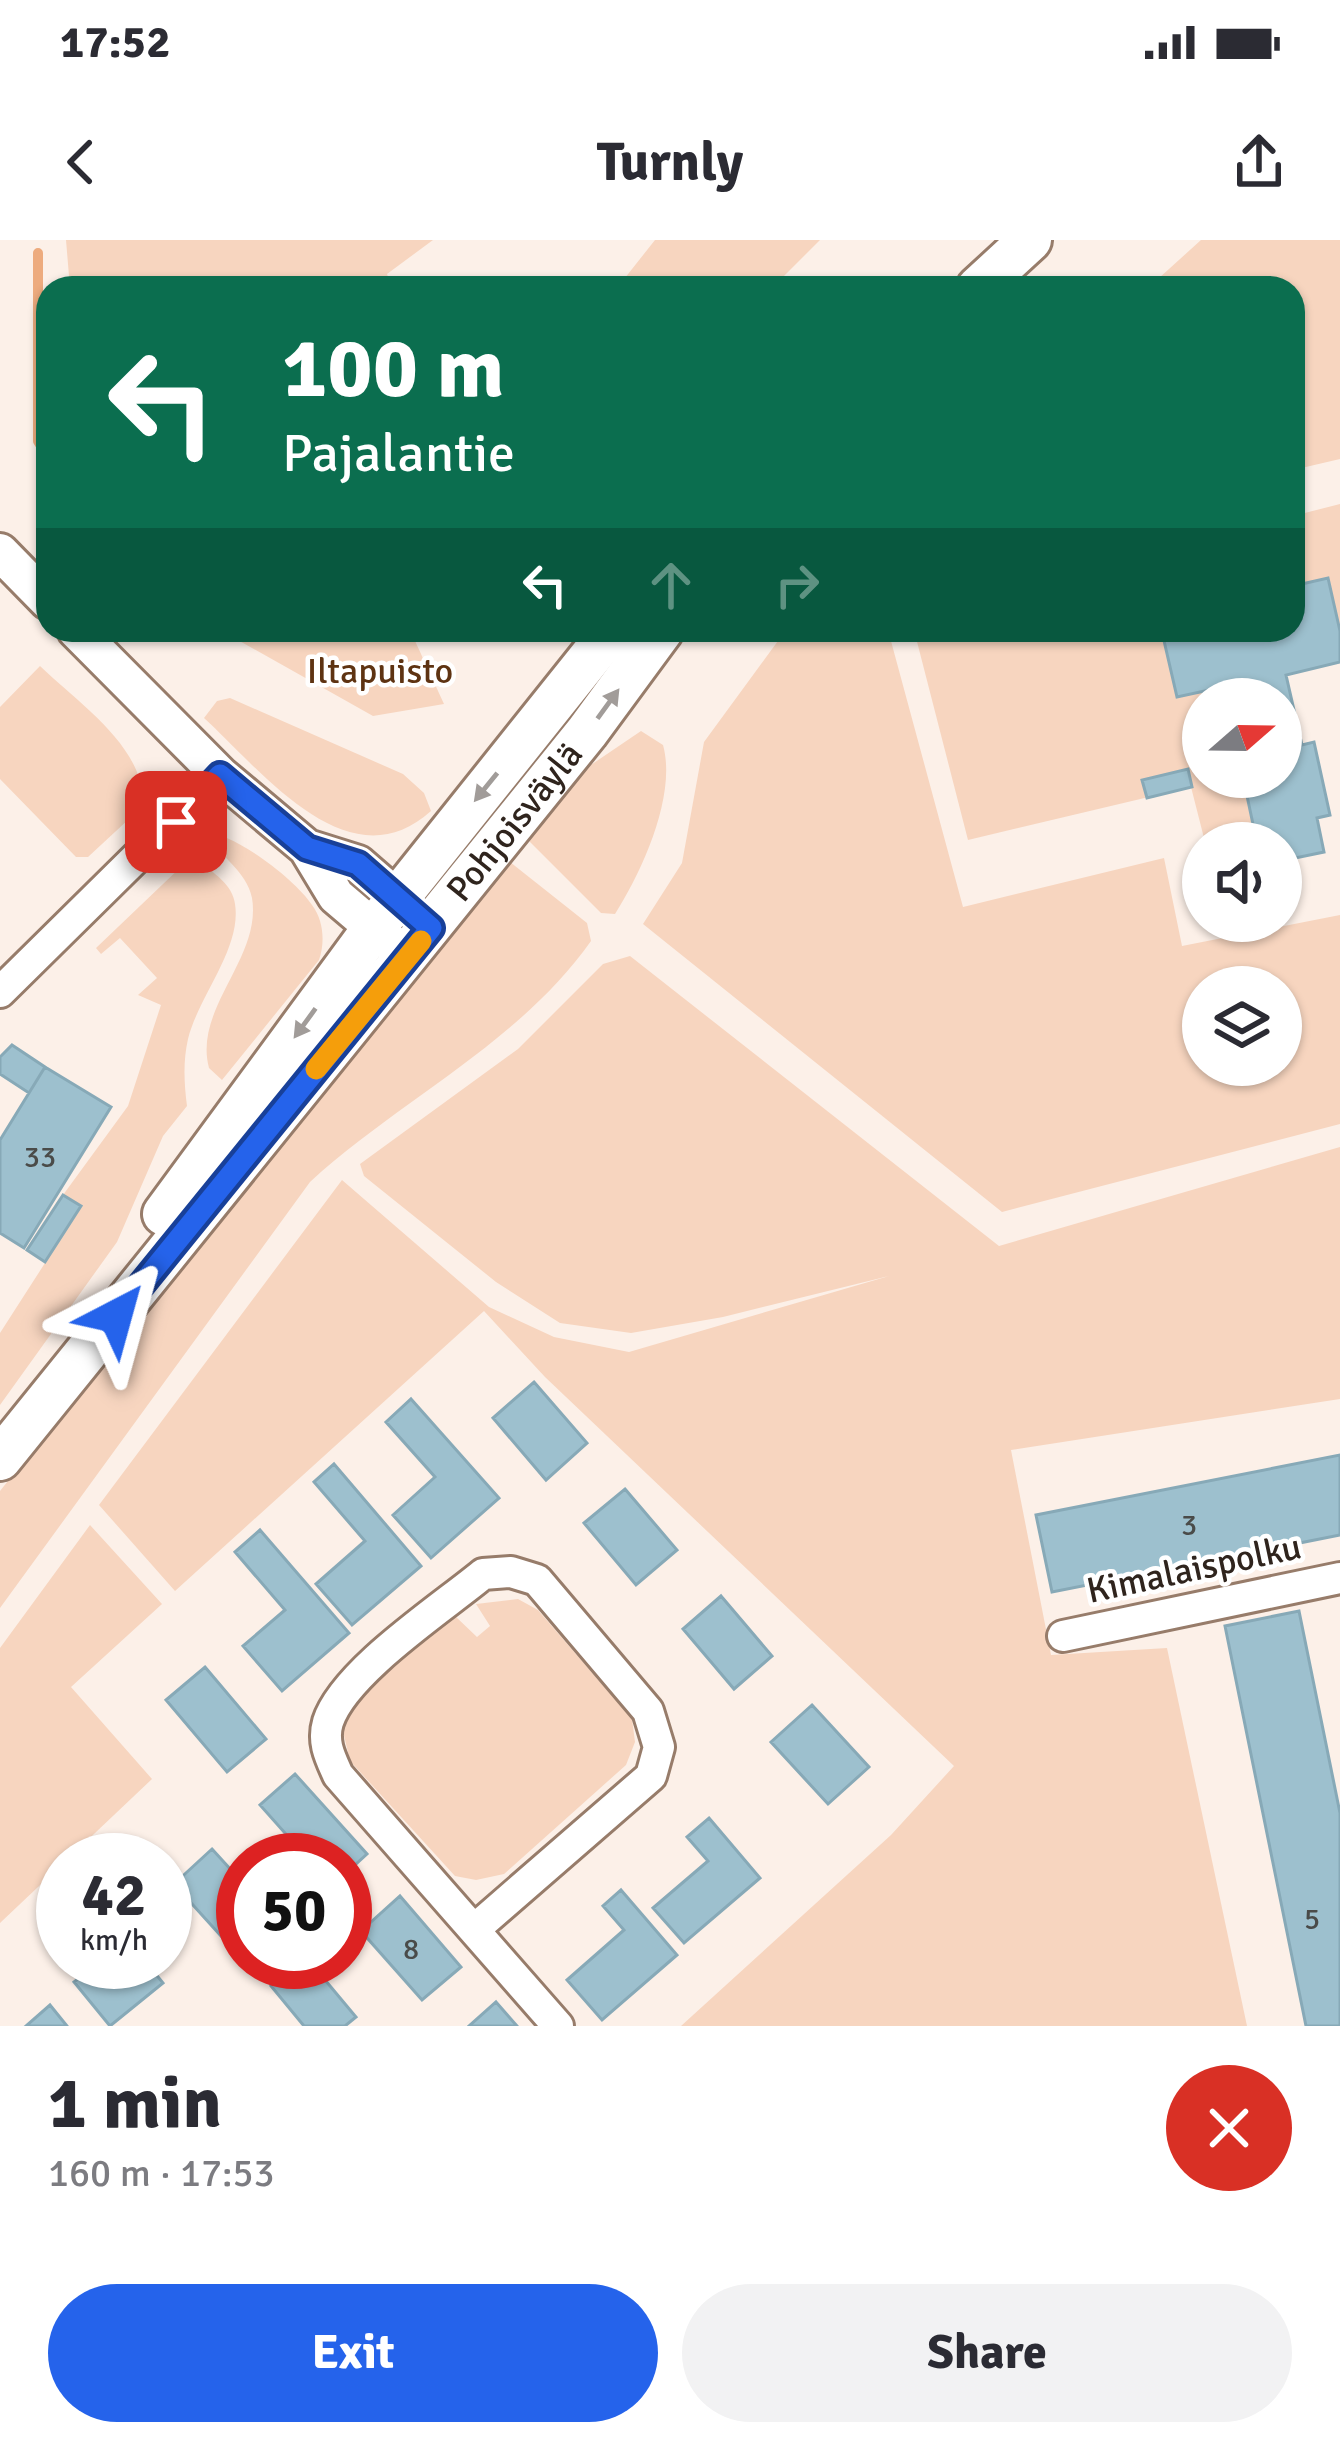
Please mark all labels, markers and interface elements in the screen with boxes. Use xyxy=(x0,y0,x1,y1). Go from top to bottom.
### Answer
text: 17:52 xyxy=(60,15,170,70)
icon: back xyxy=(48,129,114,195)
text: Turnly xyxy=(597,129,743,196)
icon: share xyxy=(1226,129,1292,195)
text: 100 m xyxy=(282,317,504,421)
icon: left xyxy=(84,324,240,480)
text: Pajalantie xyxy=(282,420,515,487)
icon: left xyxy=(512,552,578,618)
icon: ahead xyxy=(638,552,704,618)
icon: right xyxy=(764,552,830,618)
park label: Iltapuisto xyxy=(307,649,453,694)
north arrow xyxy=(1182,678,1302,798)
map controls xyxy=(1182,678,1302,1086)
one-way arrow xyxy=(596,688,619,720)
street label: Pohjoisväylä xyxy=(437,733,592,911)
pin xyxy=(125,771,227,873)
one-way arrow xyxy=(474,771,499,802)
icon: arrive xyxy=(143,789,209,855)
button: sound xyxy=(1182,822,1302,942)
button: layers xyxy=(1182,966,1302,1086)
one-way arrow xyxy=(294,1007,318,1039)
house number: 33 xyxy=(24,1139,56,1176)
position arrow xyxy=(53,1253,179,1379)
house number: 3 xyxy=(1181,1507,1197,1544)
street label: Kimalaispolku xyxy=(1083,1524,1305,1614)
speed limit sign: 50 xyxy=(216,1833,372,1989)
text: 42 xyxy=(82,1859,146,1933)
house number: 5 xyxy=(1304,1901,1320,1938)
text: km/h xyxy=(80,1922,148,1959)
house number: 8 xyxy=(403,1931,419,1968)
text: 1 min xyxy=(48,2059,222,2148)
button: close xyxy=(1166,2065,1292,2191)
text: 160 m · 17:53 xyxy=(48,2149,275,2197)
button: Exit xyxy=(48,2284,658,2422)
button: Share xyxy=(682,2284,1292,2422)

